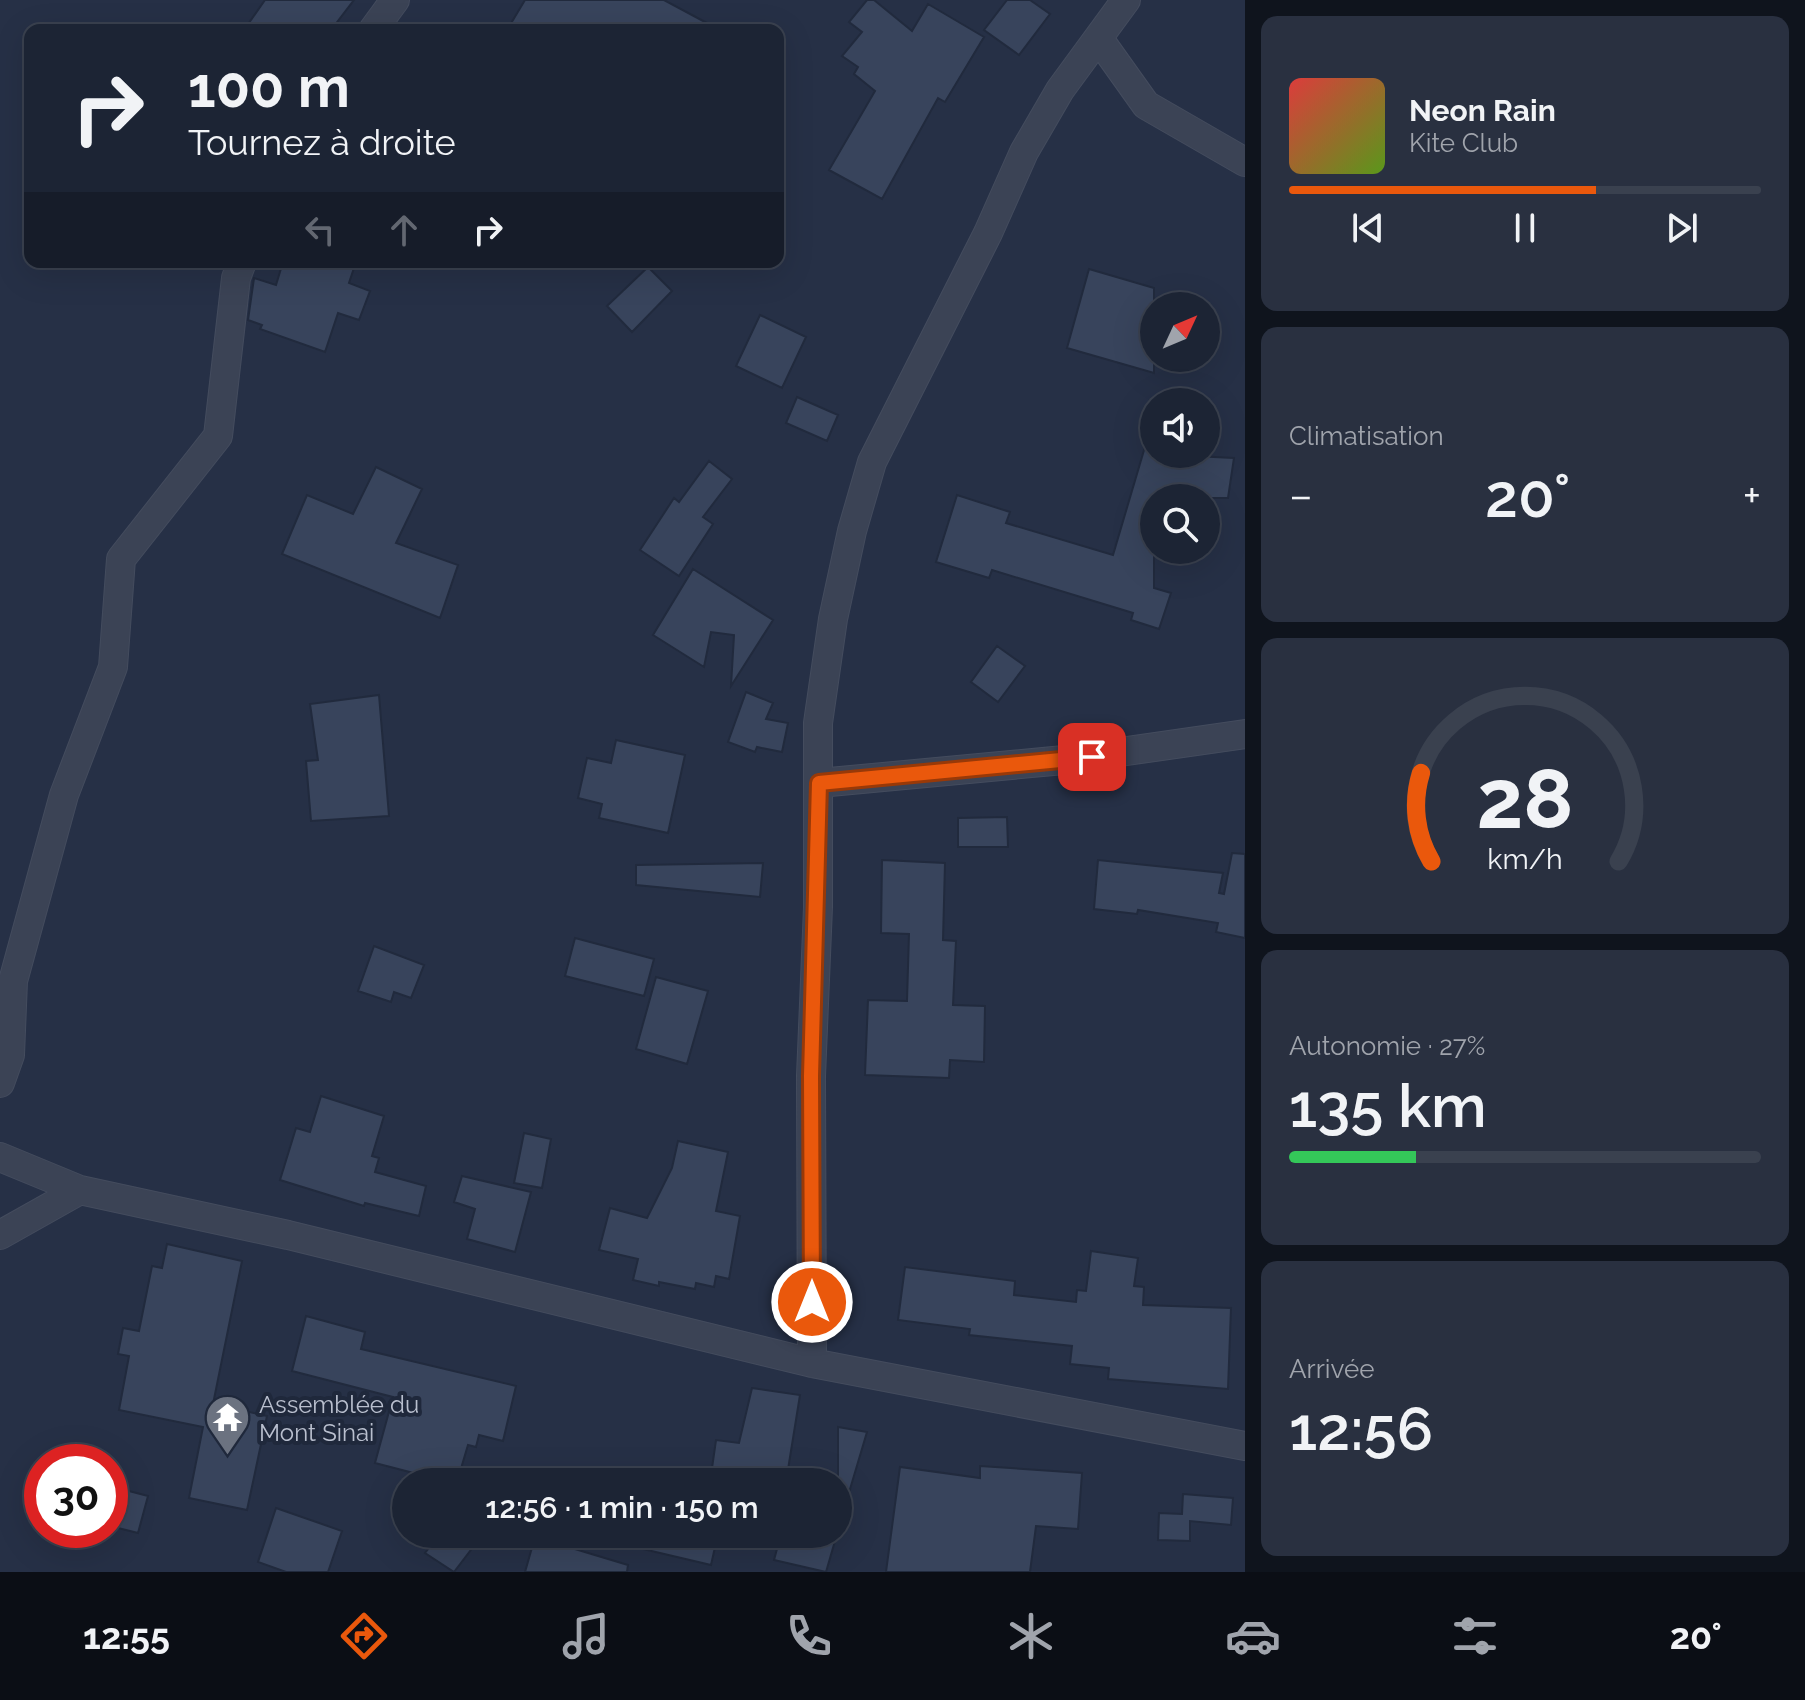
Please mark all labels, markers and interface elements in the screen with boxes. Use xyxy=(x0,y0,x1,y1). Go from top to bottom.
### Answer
text: 100 m xyxy=(188,54,350,120)
icon: right xyxy=(56,56,160,160)
text: Neon Rain xyxy=(1409,93,1556,128)
text: Tournez à droite xyxy=(188,121,456,163)
text: Kite Club xyxy=(1409,128,1518,158)
icon: previous xyxy=(1346,206,1390,250)
icon: pause xyxy=(1503,206,1547,250)
icon: next xyxy=(1660,206,1704,250)
icon: left xyxy=(298,208,342,252)
icon: ahead xyxy=(382,208,426,252)
icon: right xyxy=(466,208,510,252)
north arrow xyxy=(1140,292,1220,372)
map controls xyxy=(1140,292,1220,564)
button: sound xyxy=(1140,388,1220,468)
text: Climatisation xyxy=(1289,421,1444,451)
text: 20° xyxy=(1485,461,1570,531)
text: − xyxy=(1289,470,1313,521)
text: + xyxy=(1743,470,1761,521)
button: search xyxy=(1140,484,1220,564)
pin xyxy=(1058,723,1126,791)
icon: arrive xyxy=(1070,735,1114,779)
text: 28 xyxy=(1476,750,1574,847)
text: km/h xyxy=(1487,842,1563,876)
text: Autonomie · 27% xyxy=(1289,1031,1485,1061)
text: 135 km xyxy=(1289,1071,1487,1141)
position arrow xyxy=(770,1260,854,1344)
text: Arrivée xyxy=(1289,1354,1374,1384)
place label: Assemblée du Mont Sinai xyxy=(259,1390,419,1447)
temple icon: Assemblée du Mont Sinai xyxy=(204,1394,252,1457)
text: 12:56 xyxy=(1289,1394,1433,1464)
speed limit sign: 30 xyxy=(24,1444,128,1548)
text: 12:56 · 1 min · 150 m xyxy=(485,1490,759,1525)
icon: directions xyxy=(336,1608,392,1664)
icon: music xyxy=(558,1608,614,1664)
icon: phone xyxy=(781,1608,837,1664)
icon: climate xyxy=(1003,1608,1059,1664)
icon: car xyxy=(1225,1608,1281,1664)
icon: filters xyxy=(1447,1608,1503,1664)
text: 12:55 xyxy=(83,1615,170,1657)
text: 20° xyxy=(1670,1615,1722,1657)

